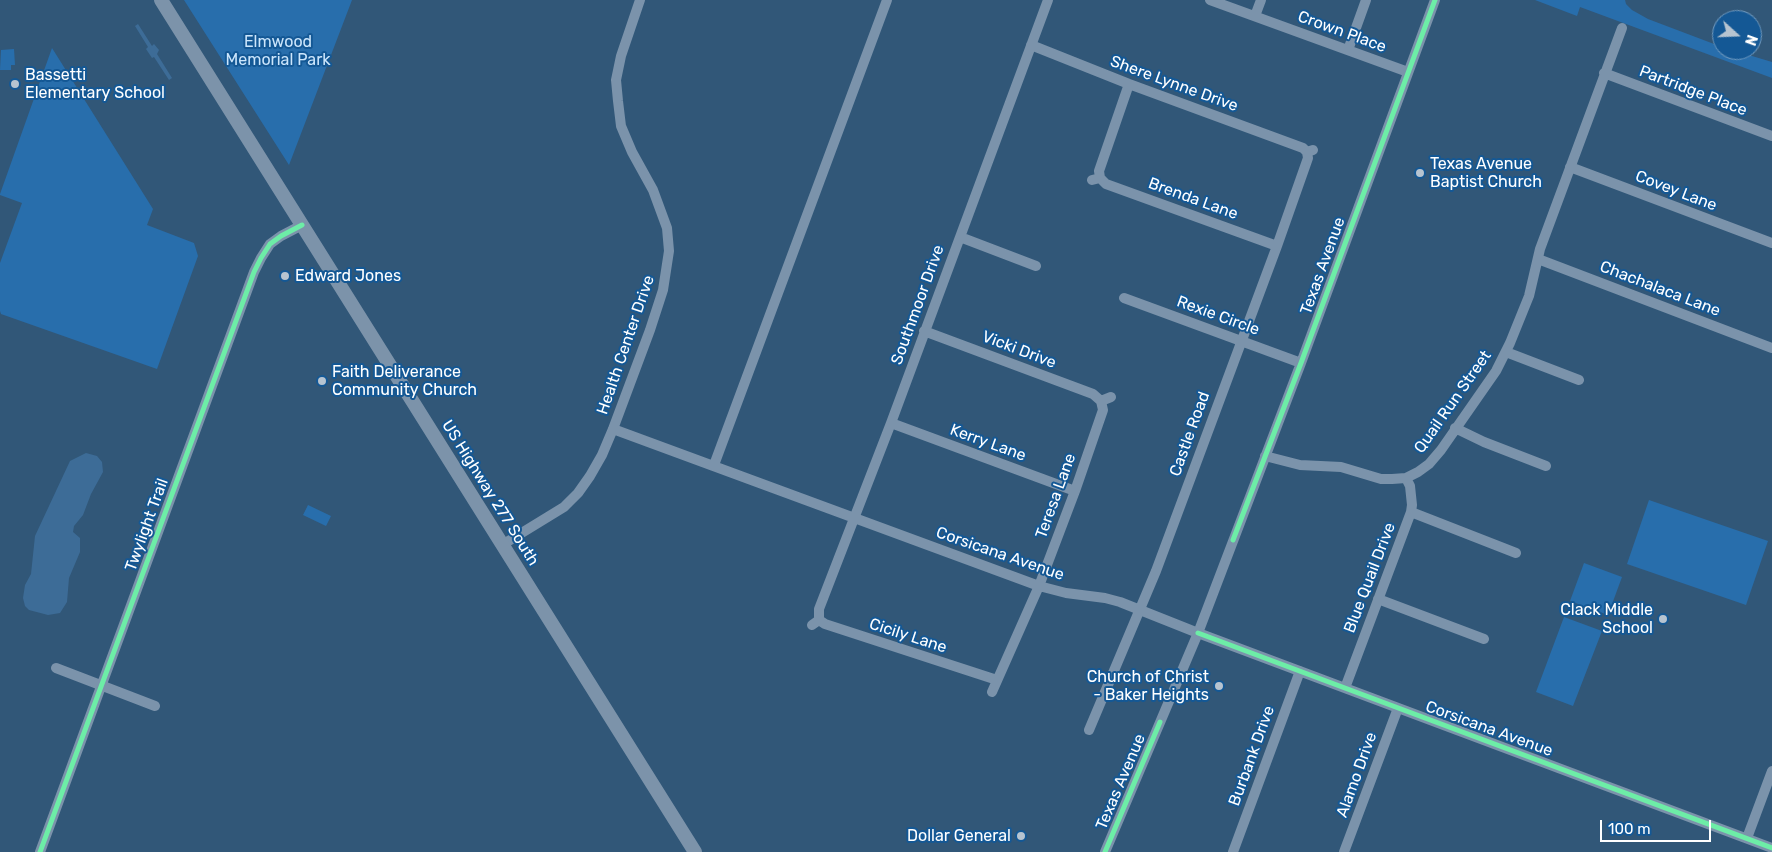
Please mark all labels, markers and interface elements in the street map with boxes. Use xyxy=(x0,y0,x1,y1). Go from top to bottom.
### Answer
street label: Crown Place xyxy=(1295,7,1389,57)
north arrow xyxy=(1712,10,1762,60)
park label: Elmwood Memorial Park xyxy=(226,32,330,70)
text: N xyxy=(1741,32,1760,48)
street label: Shere Lynne Drive xyxy=(1108,52,1240,116)
street label: Partridge Place xyxy=(1636,62,1750,120)
place label: Bassetti Elementary School xyxy=(25,65,165,103)
marker: Bassetti Elementary School xyxy=(9,78,21,90)
place label: Texas Avenue Baptist Church xyxy=(1430,154,1542,192)
marker: Texas Avenue Baptist Church xyxy=(1414,167,1426,179)
street label: Covey Lane xyxy=(1632,167,1720,215)
street label: Brenda Lane xyxy=(1146,174,1240,224)
street label: Texas Avenue xyxy=(1297,215,1349,317)
street label: Southmoor Drive xyxy=(887,243,949,367)
street label: Chachalaca Lane xyxy=(1597,257,1723,321)
place label: Edward Jones xyxy=(295,266,401,286)
marker: Edward Jones xyxy=(279,270,291,282)
street label: Health Center Drive xyxy=(593,273,659,417)
street label: Rexie Circle xyxy=(1174,292,1262,340)
street label: Vicki Drive xyxy=(979,327,1059,373)
street label: Quail Run Street xyxy=(1410,347,1496,457)
place label: Faith Deliverance Community Church xyxy=(332,362,477,400)
marker: Faith Deliverance Community Church xyxy=(316,375,328,387)
street label: Castle Road xyxy=(1166,389,1214,479)
street label: US Highway 277 South xyxy=(437,417,543,569)
street label: Kerry Lane xyxy=(947,420,1029,466)
street label: Teresa Lane xyxy=(1032,451,1080,541)
street label: Twylight Trail xyxy=(121,476,173,574)
street label: Blue Quail Drive xyxy=(1340,520,1400,636)
street label: Corsicana Avenue xyxy=(933,523,1067,585)
place label: Clack Middle School xyxy=(1560,600,1653,638)
marker: Clack Middle School xyxy=(1657,613,1669,625)
street label: Cicily Lane xyxy=(867,614,949,658)
place label: Church of Christ - Baker Heights xyxy=(1087,667,1209,705)
marker: Church of Christ - Baker Heights xyxy=(1213,680,1225,692)
street label: Corsicana Avenue xyxy=(1423,697,1555,761)
street label: Burbank Drive xyxy=(1225,703,1279,809)
street label: Alamo Drive xyxy=(1333,730,1381,820)
street label: Texas Avenue xyxy=(1092,731,1150,833)
scale bar xyxy=(1602,810,1713,842)
text: 100 m xyxy=(1608,820,1650,838)
place label: Dollar General xyxy=(907,826,1011,846)
marker: Dollar General xyxy=(1015,830,1027,842)

